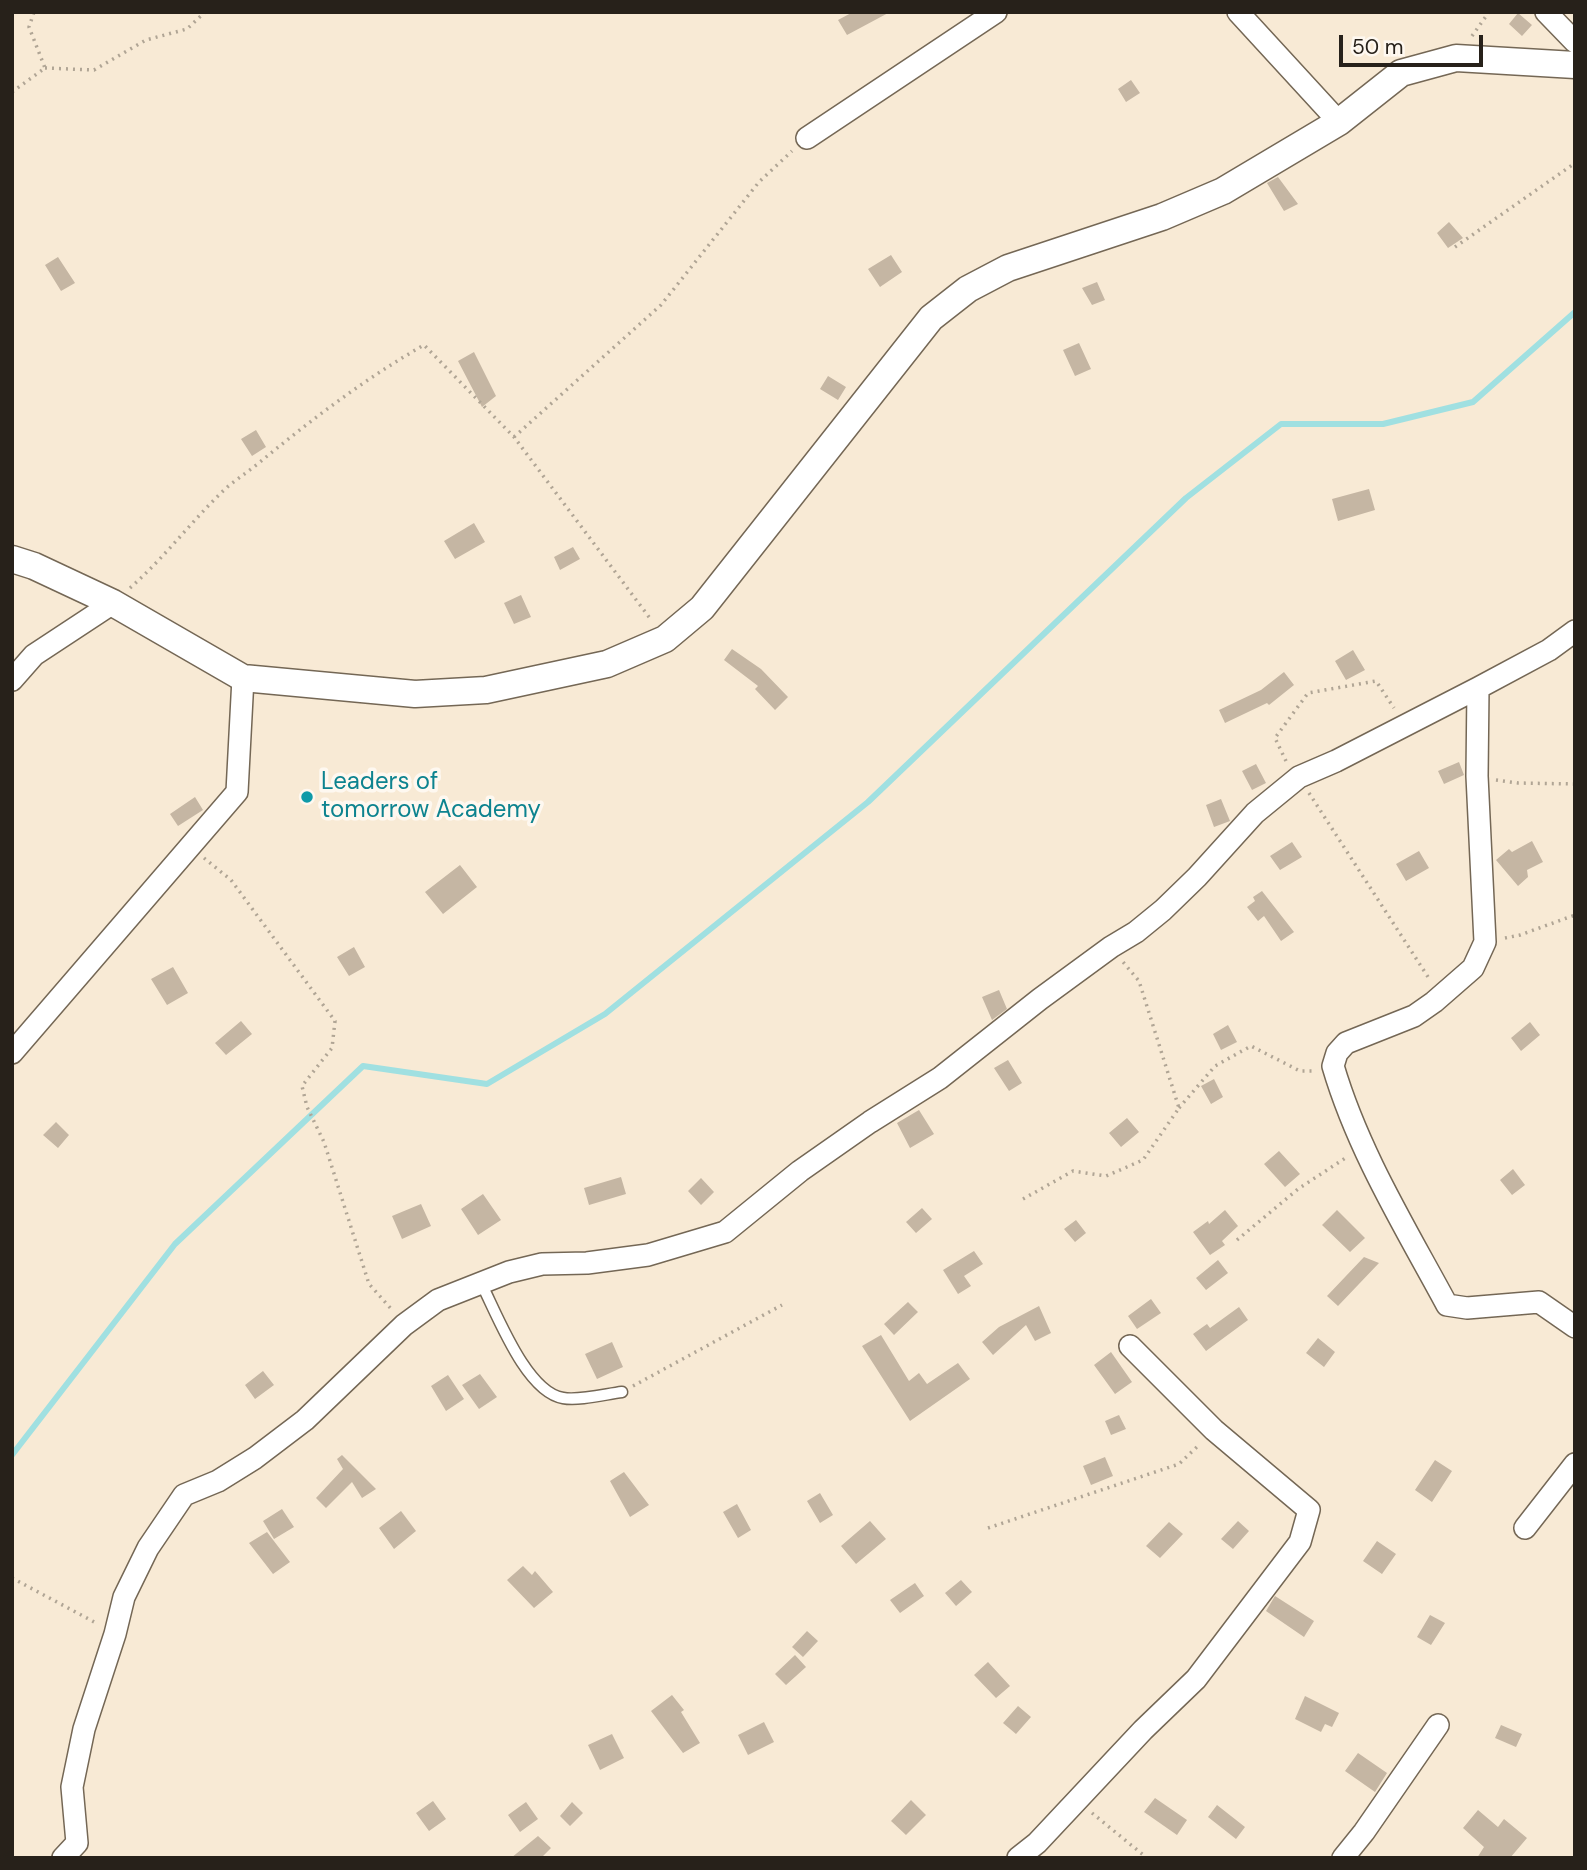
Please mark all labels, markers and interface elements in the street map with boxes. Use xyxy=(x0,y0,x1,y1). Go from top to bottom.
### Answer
scale bar xyxy=(1342,21,1486,65)
text: 50 m xyxy=(1352,33,1403,61)
place label: Leaders of tomorrow Academy xyxy=(321,769,541,825)
marker: Leaders of tomorrow Academy xyxy=(299,789,315,805)

